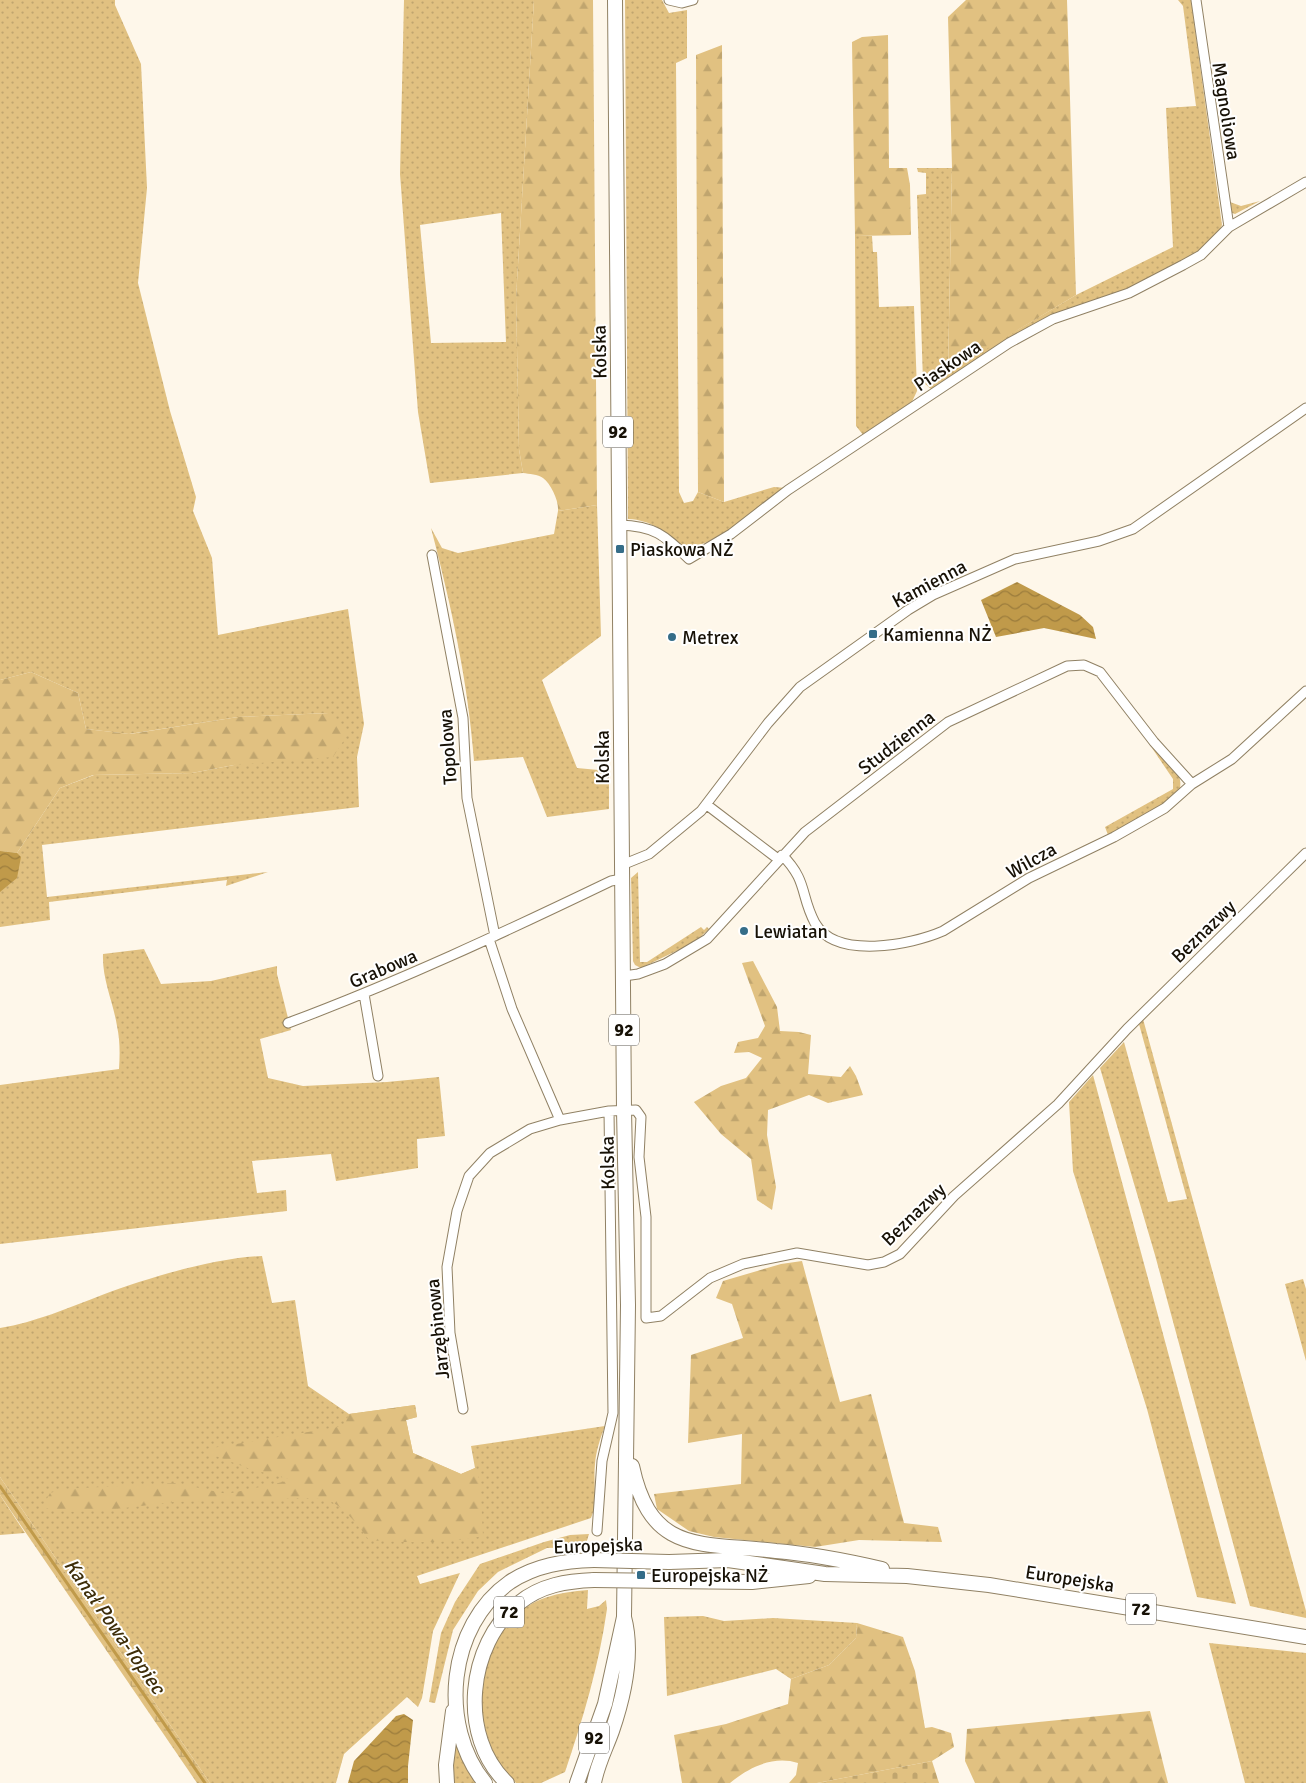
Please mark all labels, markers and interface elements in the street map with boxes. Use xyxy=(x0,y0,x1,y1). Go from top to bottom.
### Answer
street label: Magnoliowa xyxy=(1206,61,1246,162)
street label: Kolska xyxy=(588,325,612,379)
street label: Piaskowa xyxy=(909,335,986,397)
road number: 92 xyxy=(603,417,633,448)
place label: Piaskowa NŻ xyxy=(630,538,734,562)
marker: Piaskowa NŻ xyxy=(614,543,626,555)
street label: Kamienna xyxy=(888,554,971,614)
place label: Kamienna NŻ xyxy=(883,623,992,647)
place label: Metrex xyxy=(682,626,739,650)
marker: Kamienna NŻ xyxy=(867,628,879,640)
marker: Metrex xyxy=(666,631,678,643)
street label: Studzienna xyxy=(853,705,940,780)
street label: Topolowa xyxy=(433,708,463,786)
street label: Kolska xyxy=(591,730,615,784)
street label: Wilcza xyxy=(1002,837,1061,884)
street label: Beznazwy xyxy=(1166,895,1241,968)
place label: Lewiatan xyxy=(754,920,828,944)
marker: Lewiatan xyxy=(738,925,750,937)
street label: Grabowa xyxy=(346,944,421,994)
road number: 92 xyxy=(609,1014,639,1046)
street label: Kolska xyxy=(596,1136,620,1190)
street label: Beznazwy xyxy=(876,1178,951,1251)
street label: Jarzębinowa xyxy=(421,1277,455,1380)
street label: Europejska xyxy=(553,1532,643,1560)
water label: Kanał Powa-Topiec xyxy=(59,1554,171,1700)
street label: Europejska xyxy=(1024,1560,1116,1598)
place label: Europejska NŻ xyxy=(651,1564,769,1588)
marker: Europejska NŻ xyxy=(635,1569,647,1581)
road number: 72 xyxy=(1126,1594,1156,1625)
road number: 72 xyxy=(494,1596,524,1628)
road number: 92 xyxy=(579,1722,609,1754)

